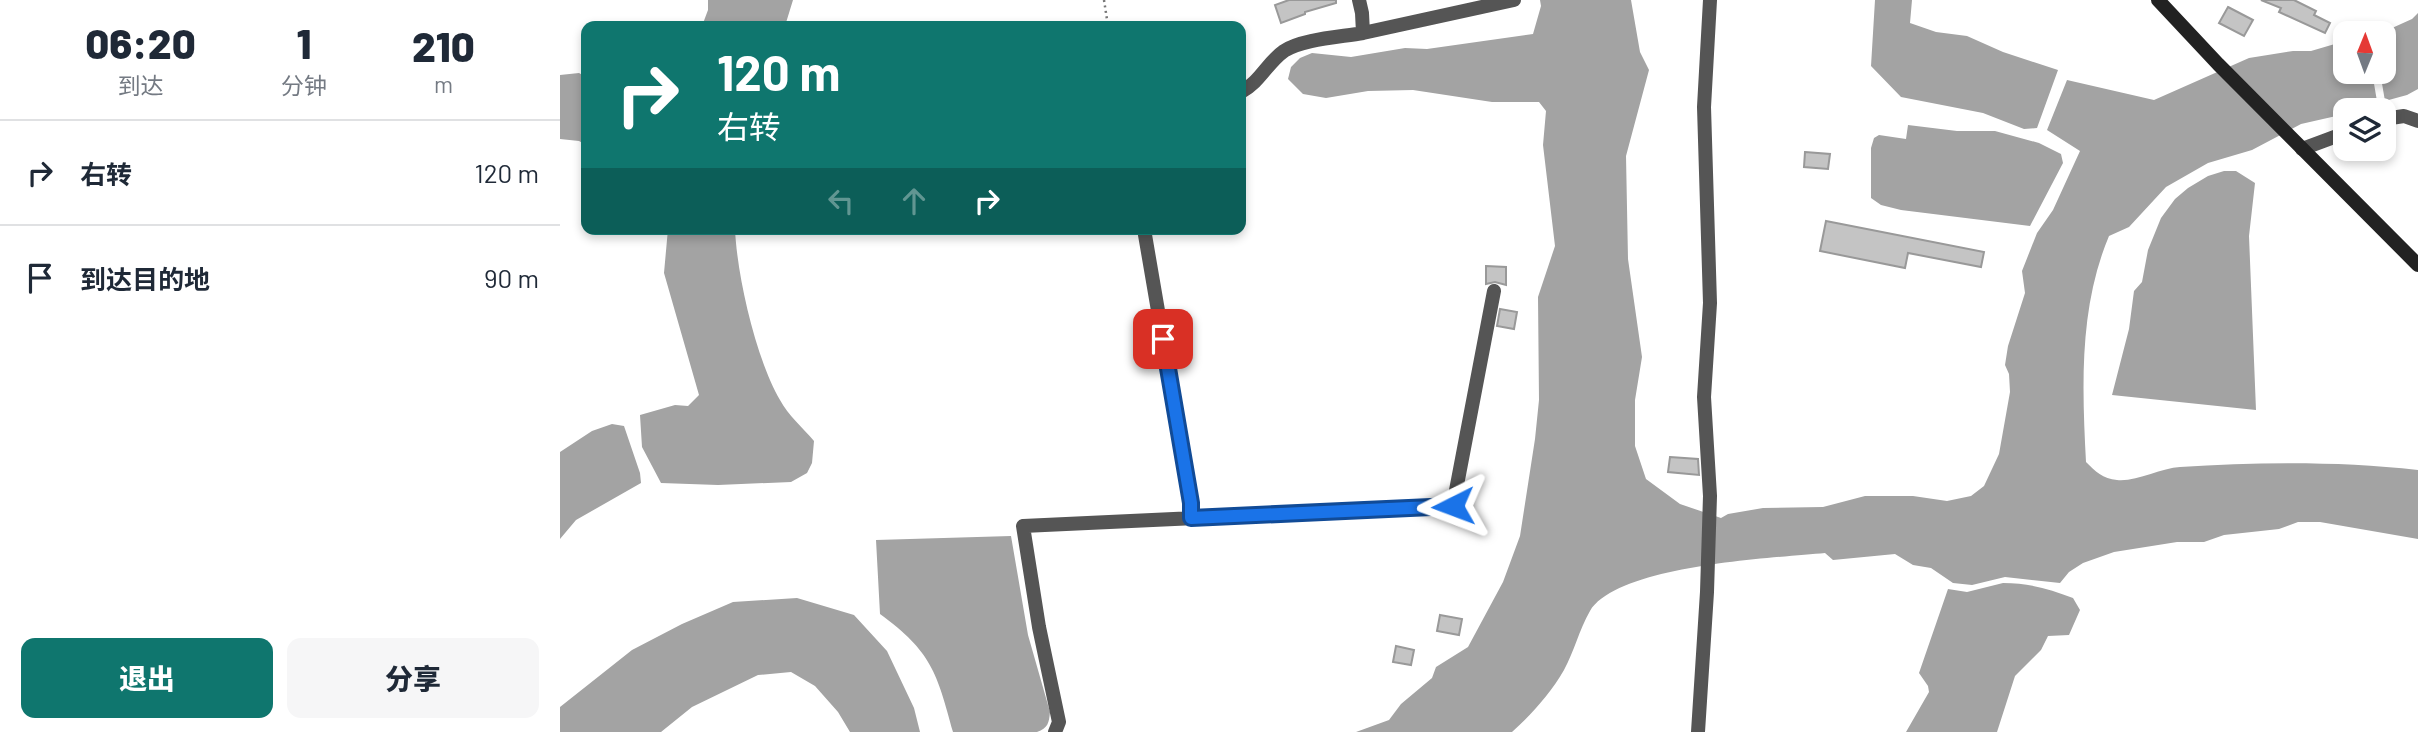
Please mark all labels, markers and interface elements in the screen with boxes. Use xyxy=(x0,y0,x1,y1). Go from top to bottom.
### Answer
text: 06:20 xyxy=(85,17,196,67)
text: 1 xyxy=(296,17,311,67)
text: 210 xyxy=(412,20,475,70)
north arrow xyxy=(2333,21,2396,84)
map controls xyxy=(2333,21,2396,161)
text: 120 m xyxy=(717,42,840,101)
icon: right xyxy=(602,49,693,140)
text: m xyxy=(434,70,453,98)
text: 到达 xyxy=(117,71,163,99)
text: 分钟 xyxy=(281,71,327,99)
button: layers xyxy=(2333,98,2396,161)
text: 右转 xyxy=(717,107,781,145)
icon: right xyxy=(21,154,59,192)
text: 120 m xyxy=(475,157,539,188)
text: 右转 xyxy=(80,158,132,189)
icon: left xyxy=(822,182,860,220)
icon: ahead xyxy=(895,182,933,220)
icon: right xyxy=(968,182,1006,220)
icon: arrive xyxy=(21,259,59,297)
text: 90 m xyxy=(484,262,539,293)
text: 到达目的地 xyxy=(80,263,210,294)
pin xyxy=(1133,309,1193,369)
icon: arrive xyxy=(1144,320,1182,358)
position arrow xyxy=(1416,469,1490,543)
button: 退出 xyxy=(21,638,273,718)
button: 分享 xyxy=(287,638,539,718)

